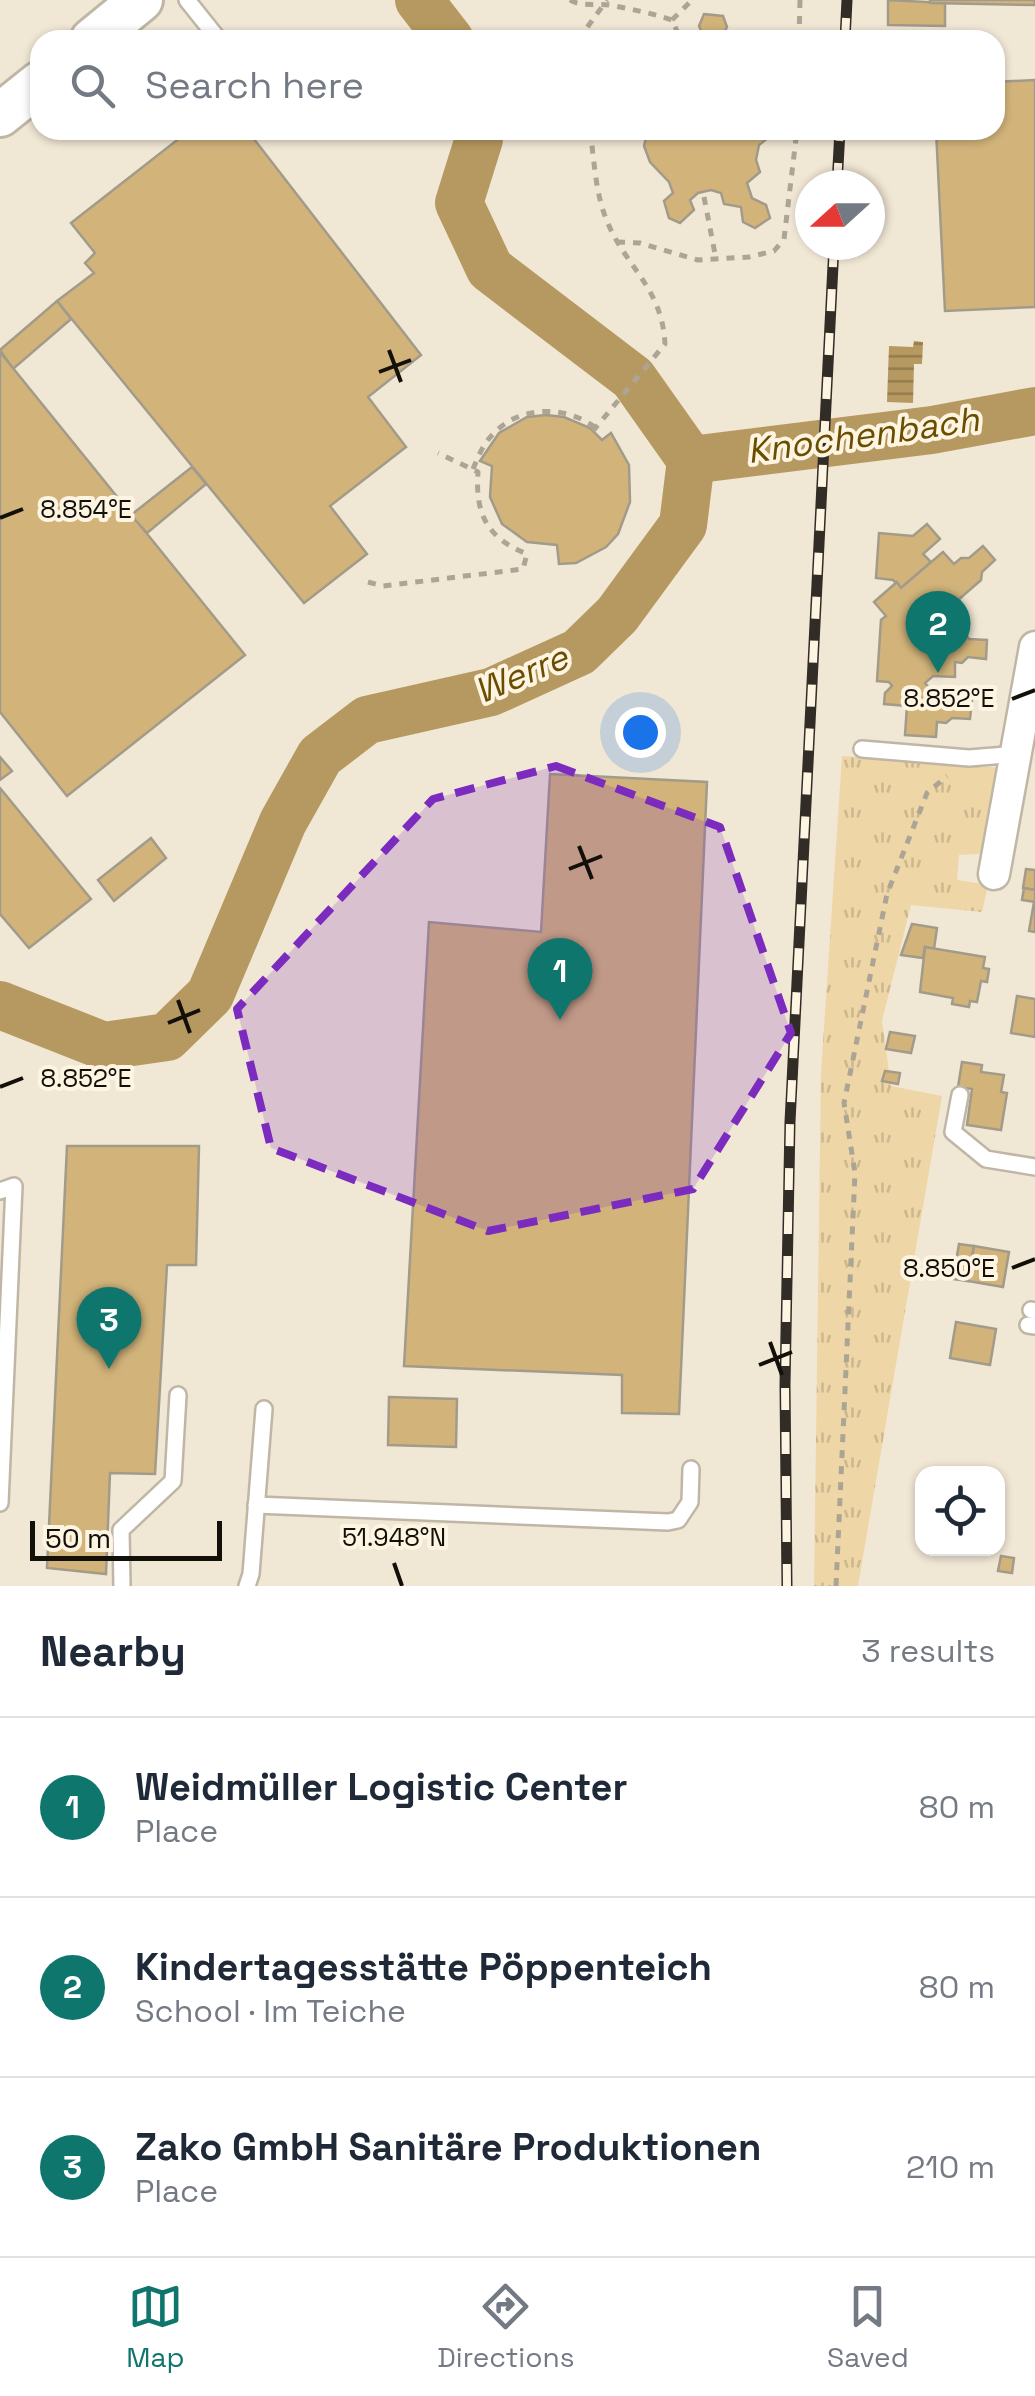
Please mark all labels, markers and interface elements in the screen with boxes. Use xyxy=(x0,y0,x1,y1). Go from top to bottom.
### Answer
search box xyxy=(30,30,1005,140)
icon: search xyxy=(65,58,120,113)
text: Search here xyxy=(145,61,364,109)
north arrow xyxy=(795,170,885,260)
water label: Knochenbach xyxy=(744,397,982,473)
text: 8.854°E xyxy=(40,493,132,525)
pin: 2 xyxy=(906,590,970,673)
water label: Werre xyxy=(468,634,576,713)
text: 8.852°E xyxy=(904,682,994,714)
your location xyxy=(615,707,666,758)
pin: 1 xyxy=(528,938,592,1020)
text: 8.852°E xyxy=(41,1062,131,1094)
text: 8.850°E xyxy=(903,1252,995,1284)
pin: 3 xyxy=(76,1286,142,1369)
map controls xyxy=(915,1466,1005,1556)
button: locate xyxy=(915,1466,1005,1556)
scale bar xyxy=(30,1516,222,1560)
text: 50 m xyxy=(45,1520,111,1556)
text: 51.948°N xyxy=(342,1521,446,1553)
text: Nearby xyxy=(40,1625,186,1678)
text: 3 results xyxy=(861,1631,995,1671)
text: Weidmüller Logistic Center xyxy=(135,1763,628,1811)
text: 1 xyxy=(65,1787,80,1827)
text: 80 m xyxy=(919,1787,995,1827)
text: Place xyxy=(135,1811,218,1851)
text: Kindertagesstätte Pöppenteich xyxy=(135,1943,712,1991)
text: 2 xyxy=(63,1967,82,2007)
text: 80 m xyxy=(919,1967,995,2007)
text: School · Im Teiche xyxy=(135,1991,406,2031)
text: Zako GmbH Sanitäre Produktionen xyxy=(135,2123,761,2171)
text: 3 xyxy=(63,2147,82,2187)
text: 210 m xyxy=(906,2147,995,2187)
text: Place xyxy=(135,2171,218,2211)
tab: Map xyxy=(126,2279,185,2375)
tab: Directions xyxy=(437,2279,574,2375)
tab: Saved xyxy=(827,2279,909,2375)

